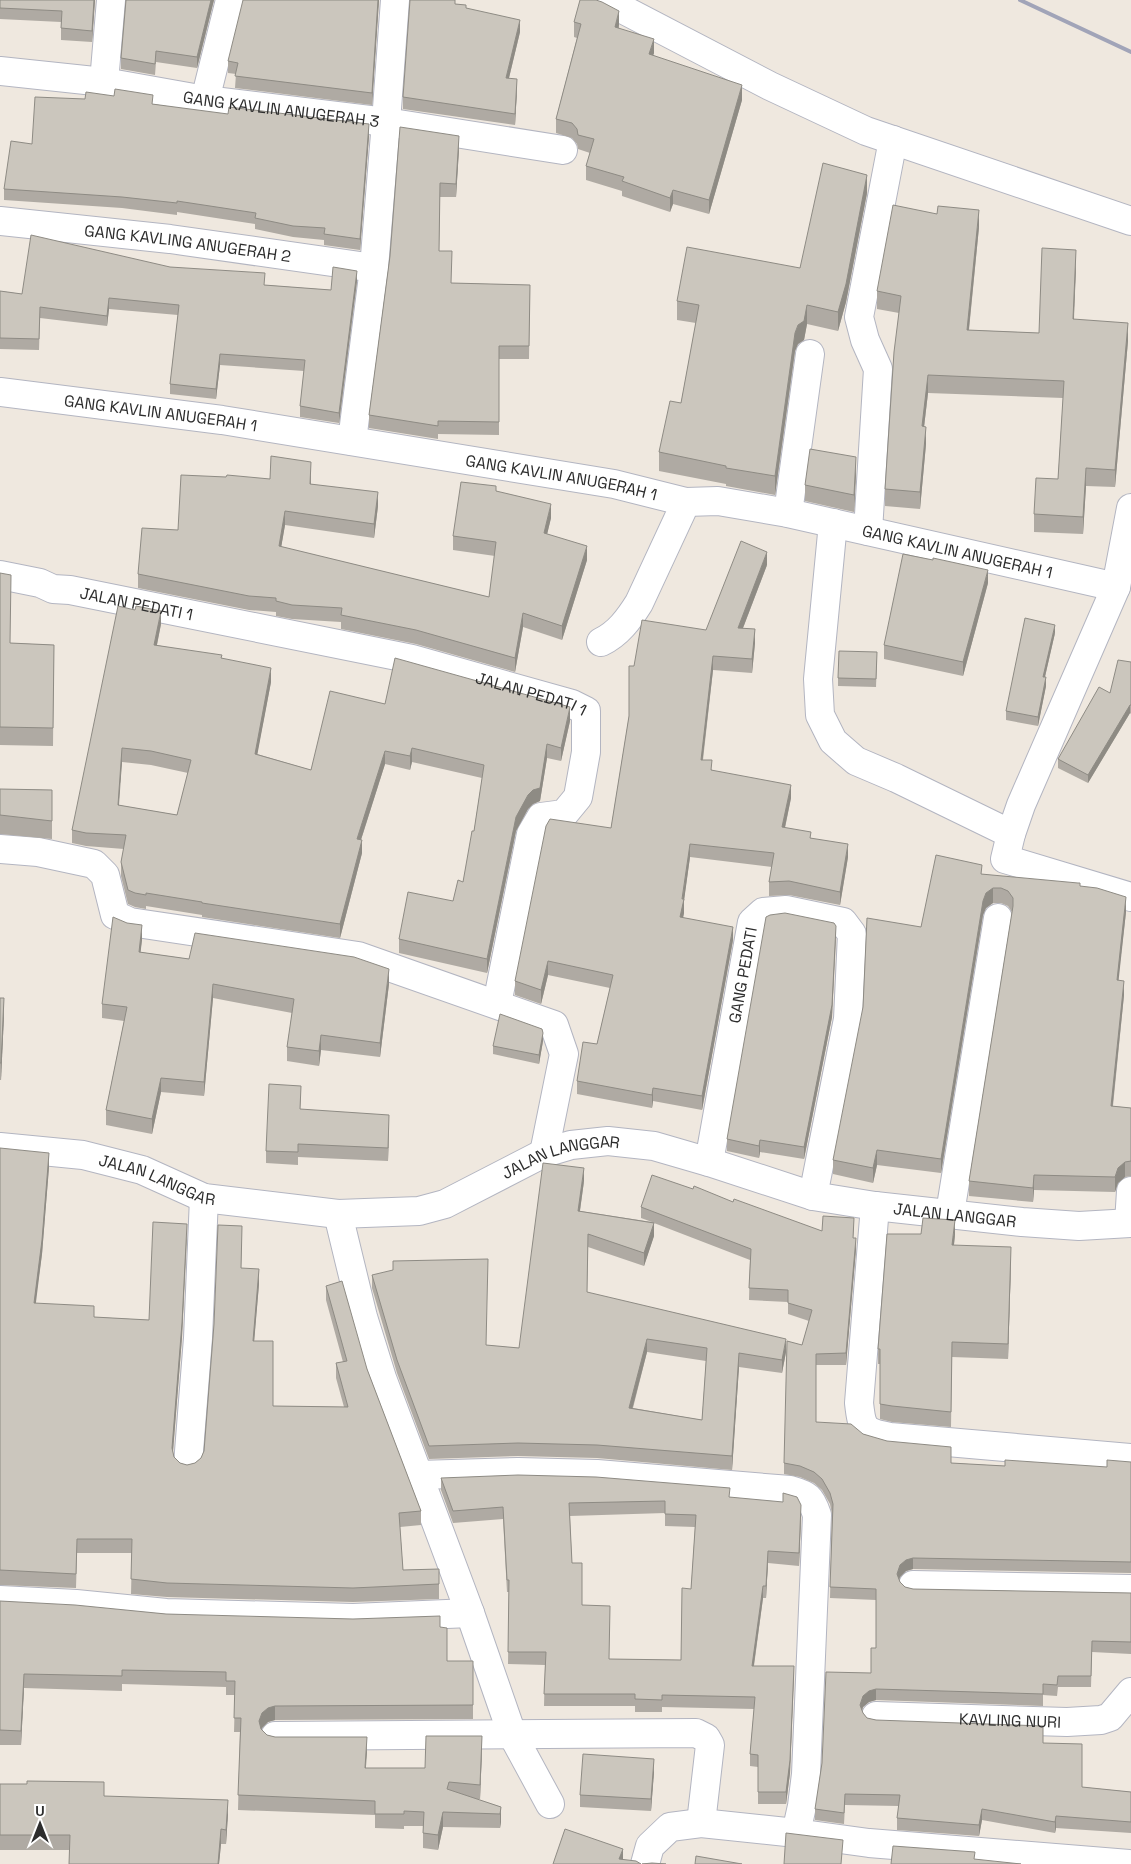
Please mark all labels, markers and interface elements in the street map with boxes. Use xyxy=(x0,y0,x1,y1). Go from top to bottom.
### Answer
street label: GANG KAVLIN ANUGERAH 3 xyxy=(181,86,381,132)
street label: GANG KAVLING ANUGERAH 2 xyxy=(83,220,292,267)
street label: GANG KAVLIN ANUGERAH 1 xyxy=(63,390,259,437)
street label: GANG KAVLIN ANUGERAH 1 xyxy=(464,450,659,505)
street label: GANG KAVLIN ANUGERAH 1 xyxy=(860,520,1055,583)
street label: JALAN PEDATI 1 xyxy=(78,582,195,626)
street label: JALAN PEDATI 1 xyxy=(473,667,590,721)
street label: GANG PEDATI xyxy=(724,925,762,1025)
street label: JALAN LANGGAR xyxy=(498,1131,621,1184)
street label: JALAN LANGGAR xyxy=(97,1149,217,1210)
street label: JALAN LANGGAR xyxy=(892,1198,1017,1232)
street label: KAVLING NURI xyxy=(959,1709,1061,1733)
north arrow xyxy=(15,1799,65,1849)
text: U xyxy=(35,1802,45,1820)

